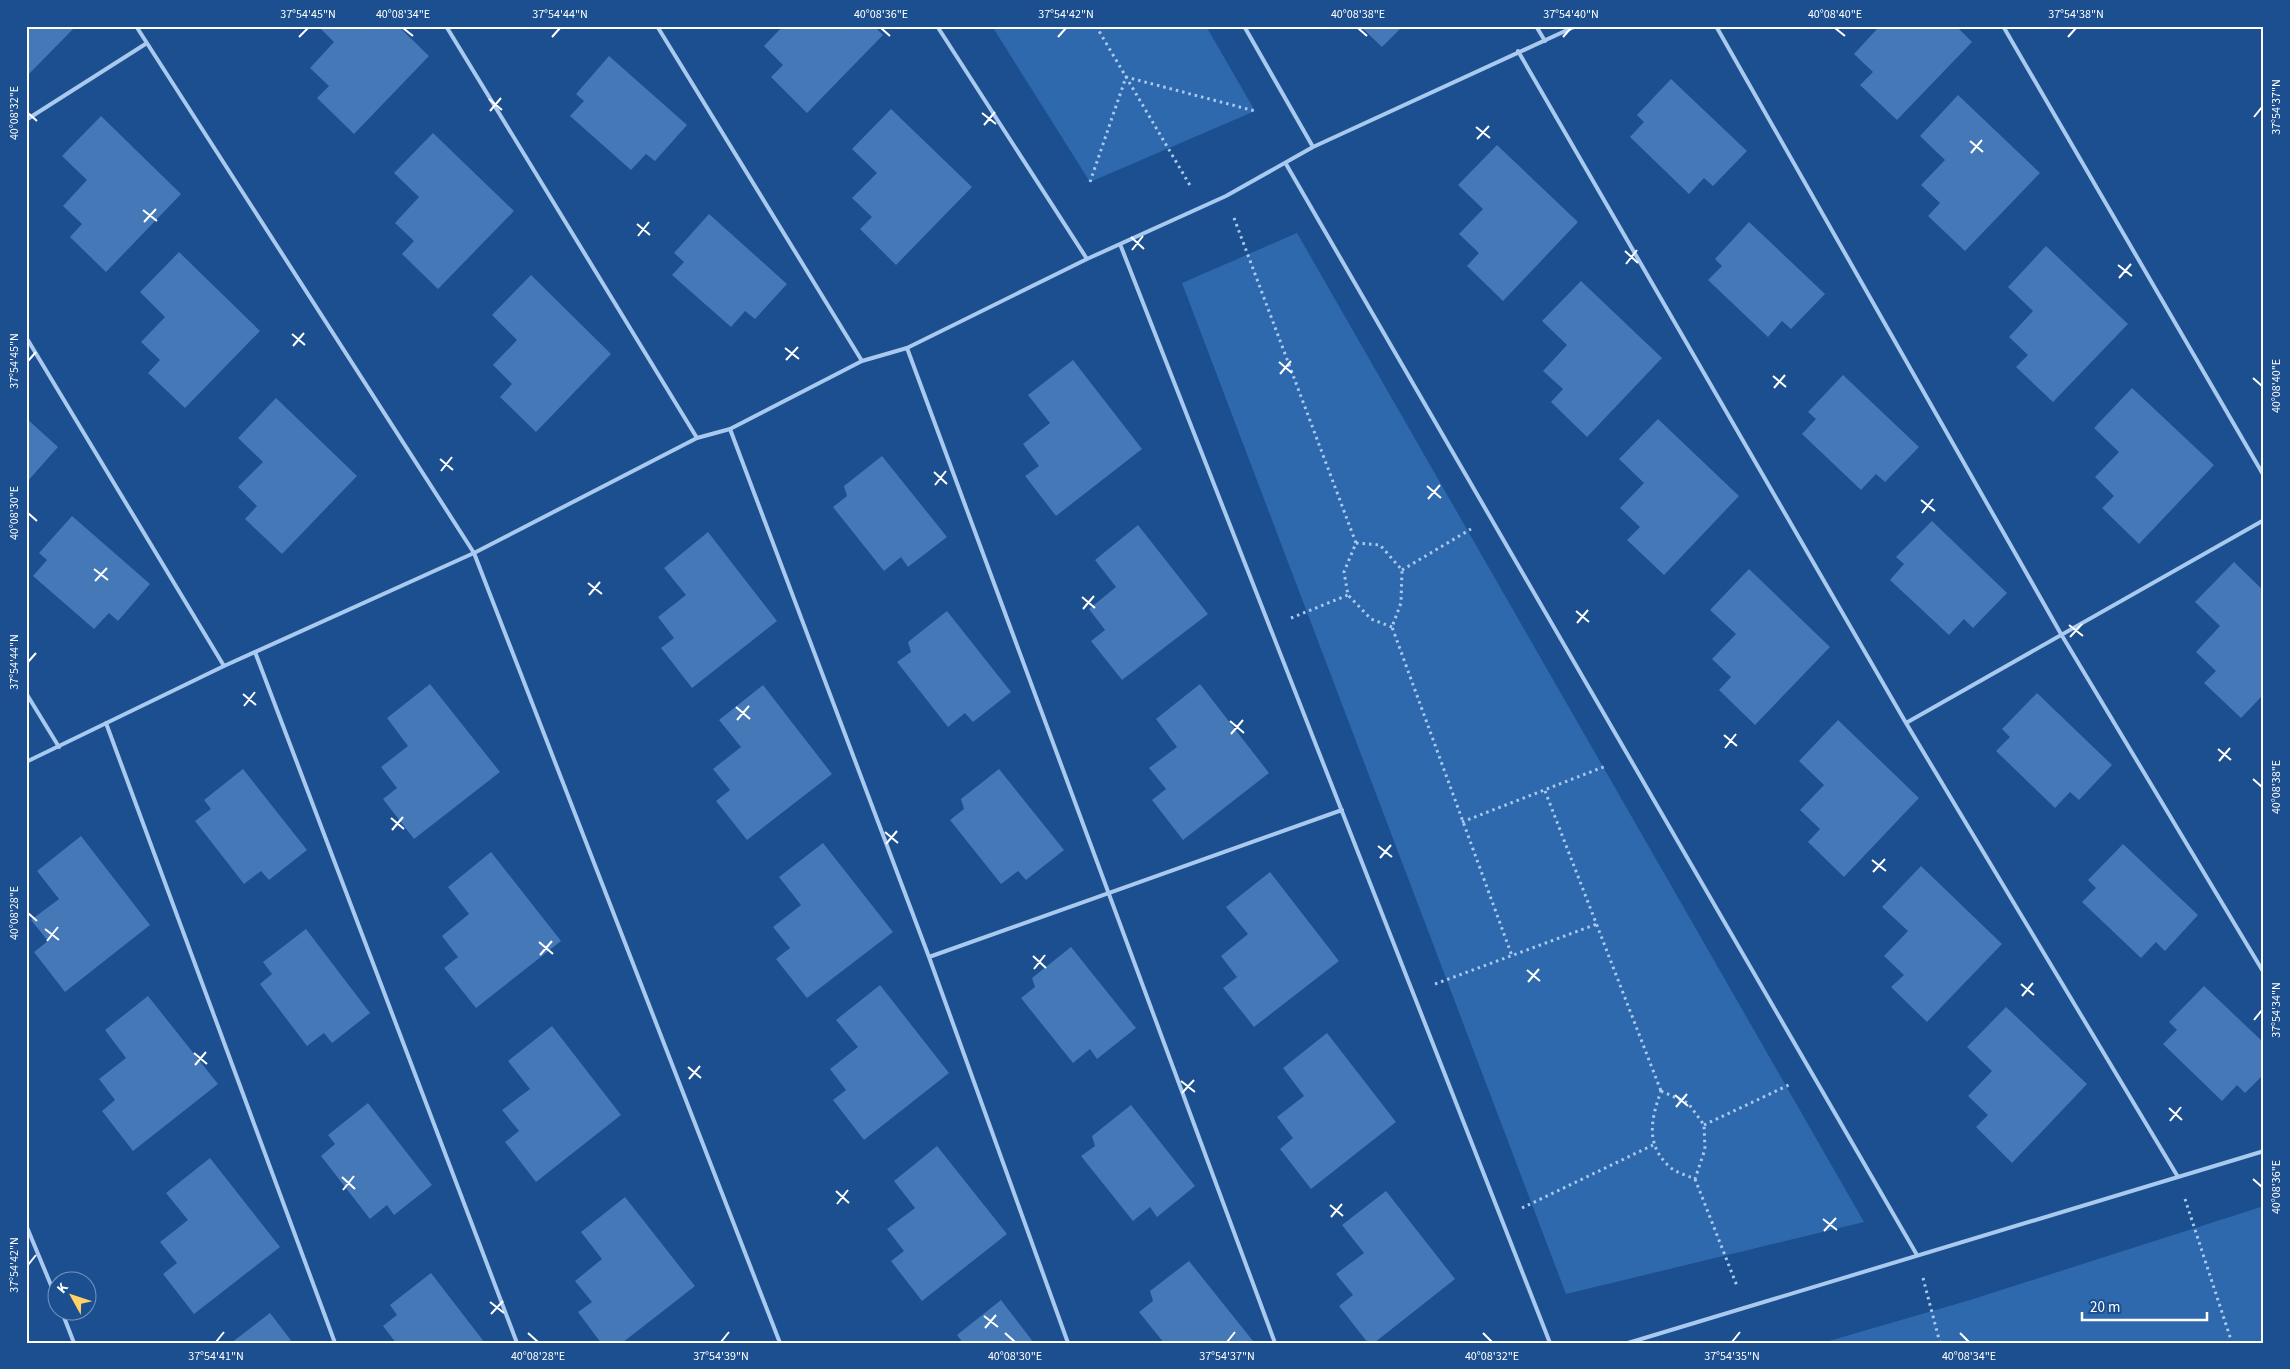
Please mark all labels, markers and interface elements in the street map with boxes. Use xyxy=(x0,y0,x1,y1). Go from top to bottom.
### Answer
text: 37°54'45"N xyxy=(280,6,336,23)
text: 40°08'34"E xyxy=(376,6,430,23)
text: 37°54'44"N xyxy=(532,6,588,23)
text: 40°08'36"E xyxy=(854,6,908,23)
text: 37°54'42"N xyxy=(1038,6,1094,23)
text: 40°08'38"E xyxy=(1331,6,1385,23)
text: 37°54'40"N xyxy=(1543,6,1599,23)
text: 40°08'40"E xyxy=(1808,6,1862,23)
text: 37°54'38"N xyxy=(2048,6,2104,23)
text: 37°54'37"N xyxy=(2268,79,2285,135)
text: 40°08'32"E xyxy=(6,86,23,140)
text: 37°54'45"N xyxy=(6,333,23,389)
text: 40°08'40"E xyxy=(2268,359,2285,413)
text: 40°08'30"E xyxy=(6,486,23,540)
text: 37°54'44"N xyxy=(6,634,23,690)
text: 40°08'38"E xyxy=(2268,760,2285,814)
text: 40°08'28"E xyxy=(6,886,23,940)
text: 37°54'34"N xyxy=(2268,982,2285,1038)
text: 40°08'36"E xyxy=(2268,1160,2285,1214)
text: 37°54'42"N xyxy=(6,1237,23,1293)
north arrow xyxy=(48,1272,98,1322)
text: K xyxy=(52,1278,73,1298)
scale bar xyxy=(2082,1289,2208,1321)
text: 20 m xyxy=(2090,1297,2120,1318)
text: 37°54'41"N xyxy=(188,1348,244,1365)
text: 40°08'28"E xyxy=(511,1348,565,1365)
text: 37°54'39"N xyxy=(693,1348,749,1365)
text: 40°08'30"E xyxy=(988,1348,1042,1365)
text: 37°54'37"N xyxy=(1199,1348,1255,1365)
text: 40°08'32"E xyxy=(1465,1348,1519,1365)
text: 37°54'35"N xyxy=(1704,1348,1760,1365)
text: 40°08'34"E xyxy=(1942,1348,1996,1365)

